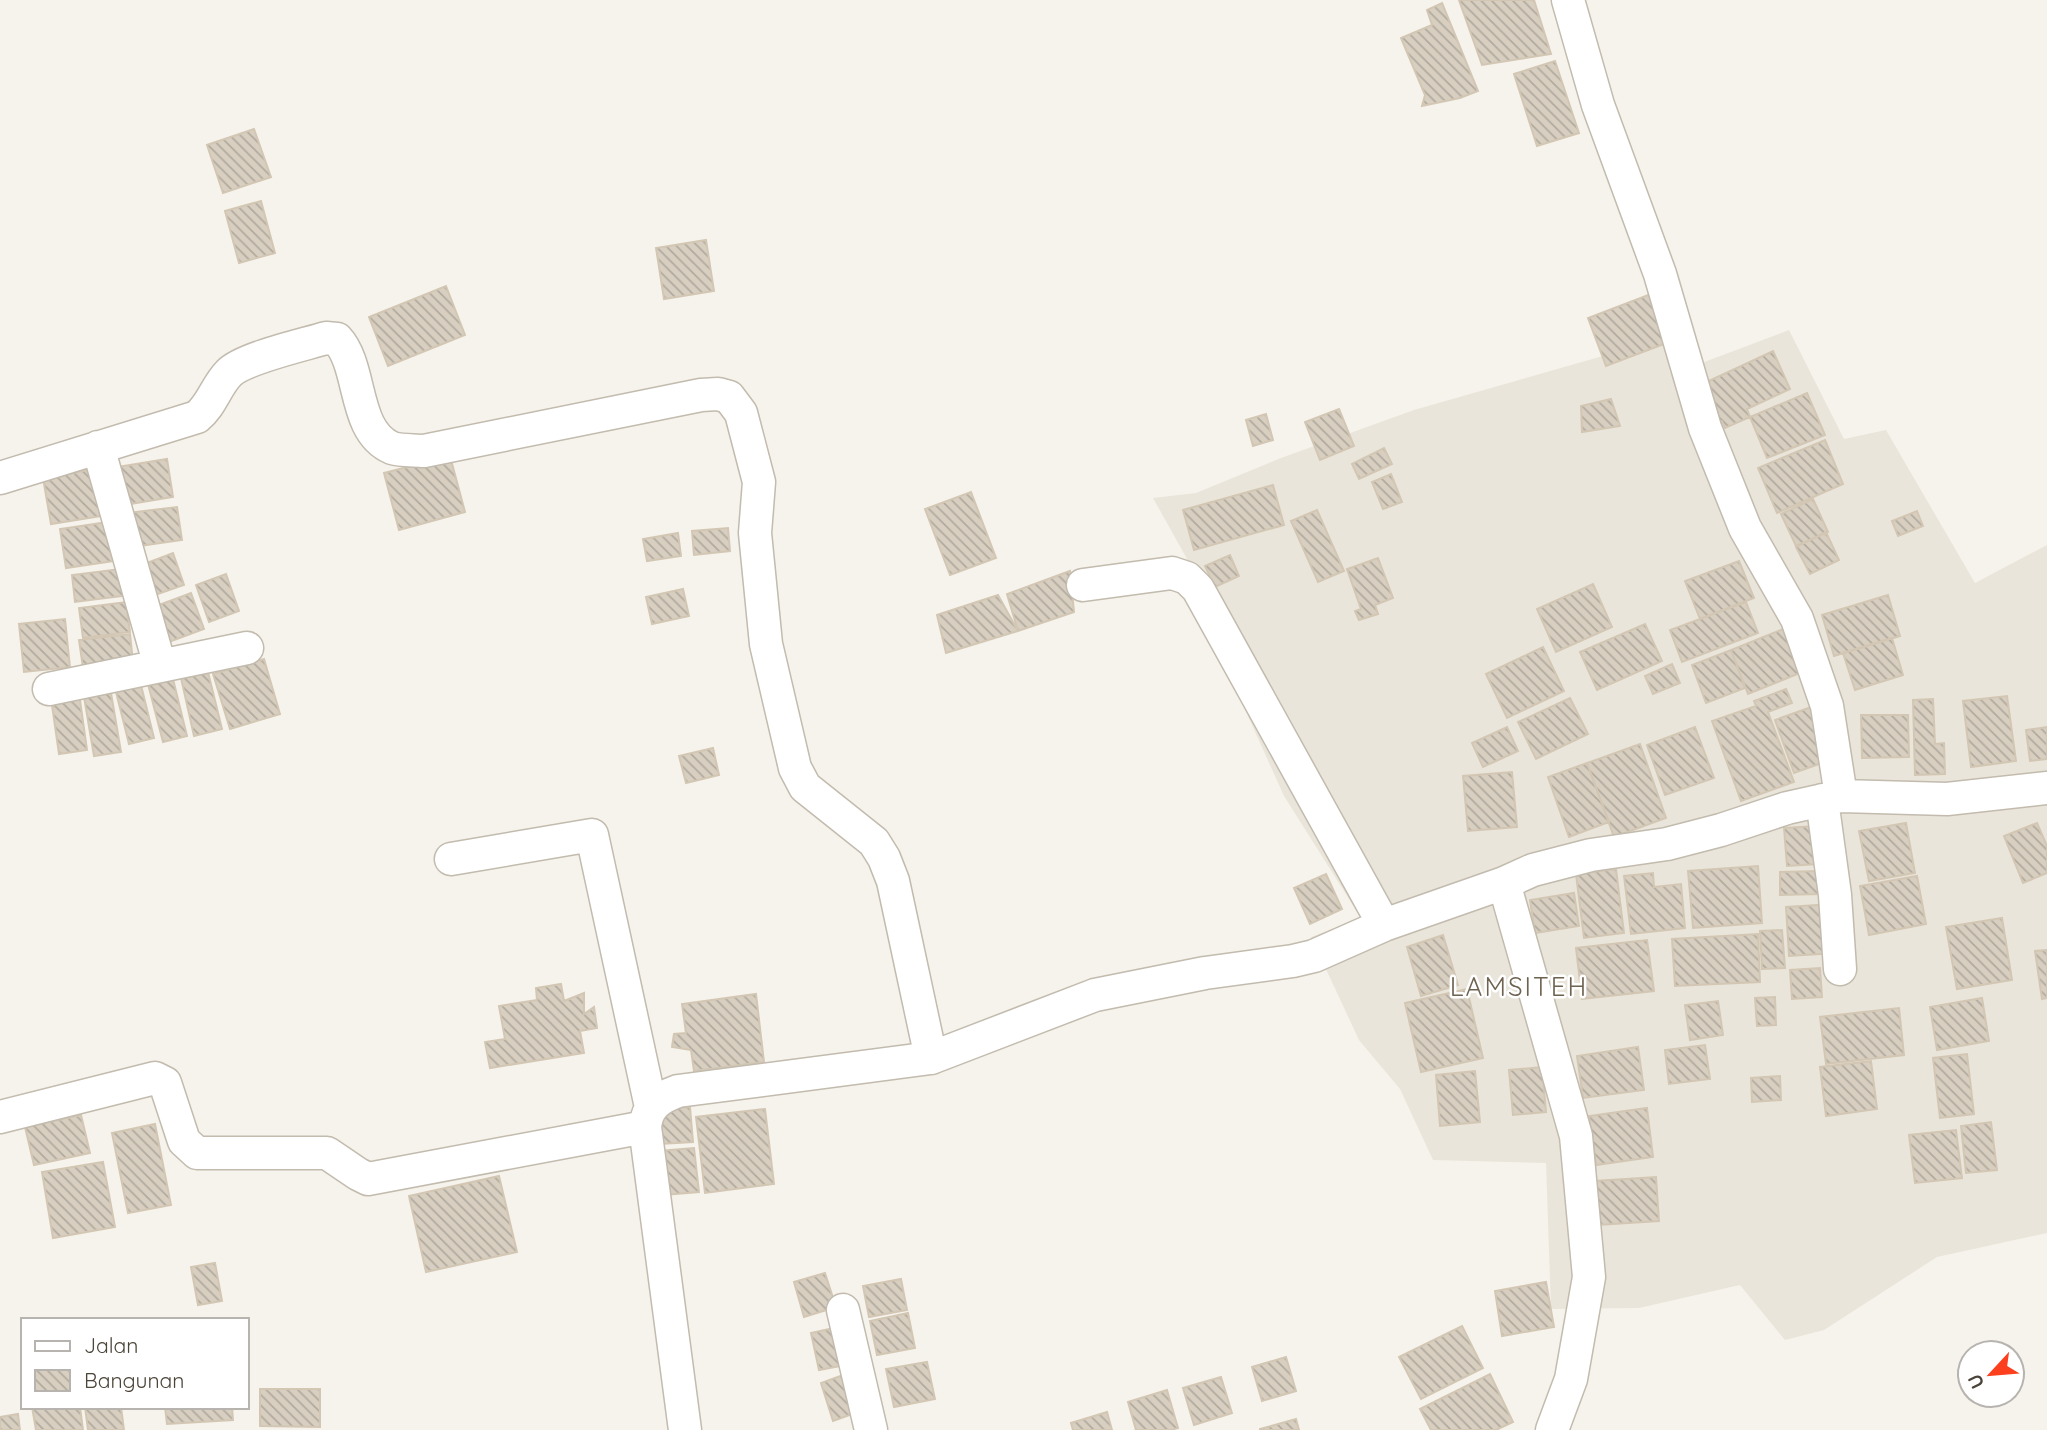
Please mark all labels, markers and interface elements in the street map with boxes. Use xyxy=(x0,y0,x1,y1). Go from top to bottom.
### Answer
district label: LAMSITEH xyxy=(1450,970,1588,1003)
legend xyxy=(21,1318,248,1409)
text: Jalan xyxy=(84,1332,138,1358)
north arrow xyxy=(1956,1339,2026,1409)
text: Bangunan xyxy=(84,1367,184,1393)
text: U xyxy=(1962,1370,1989,1393)

